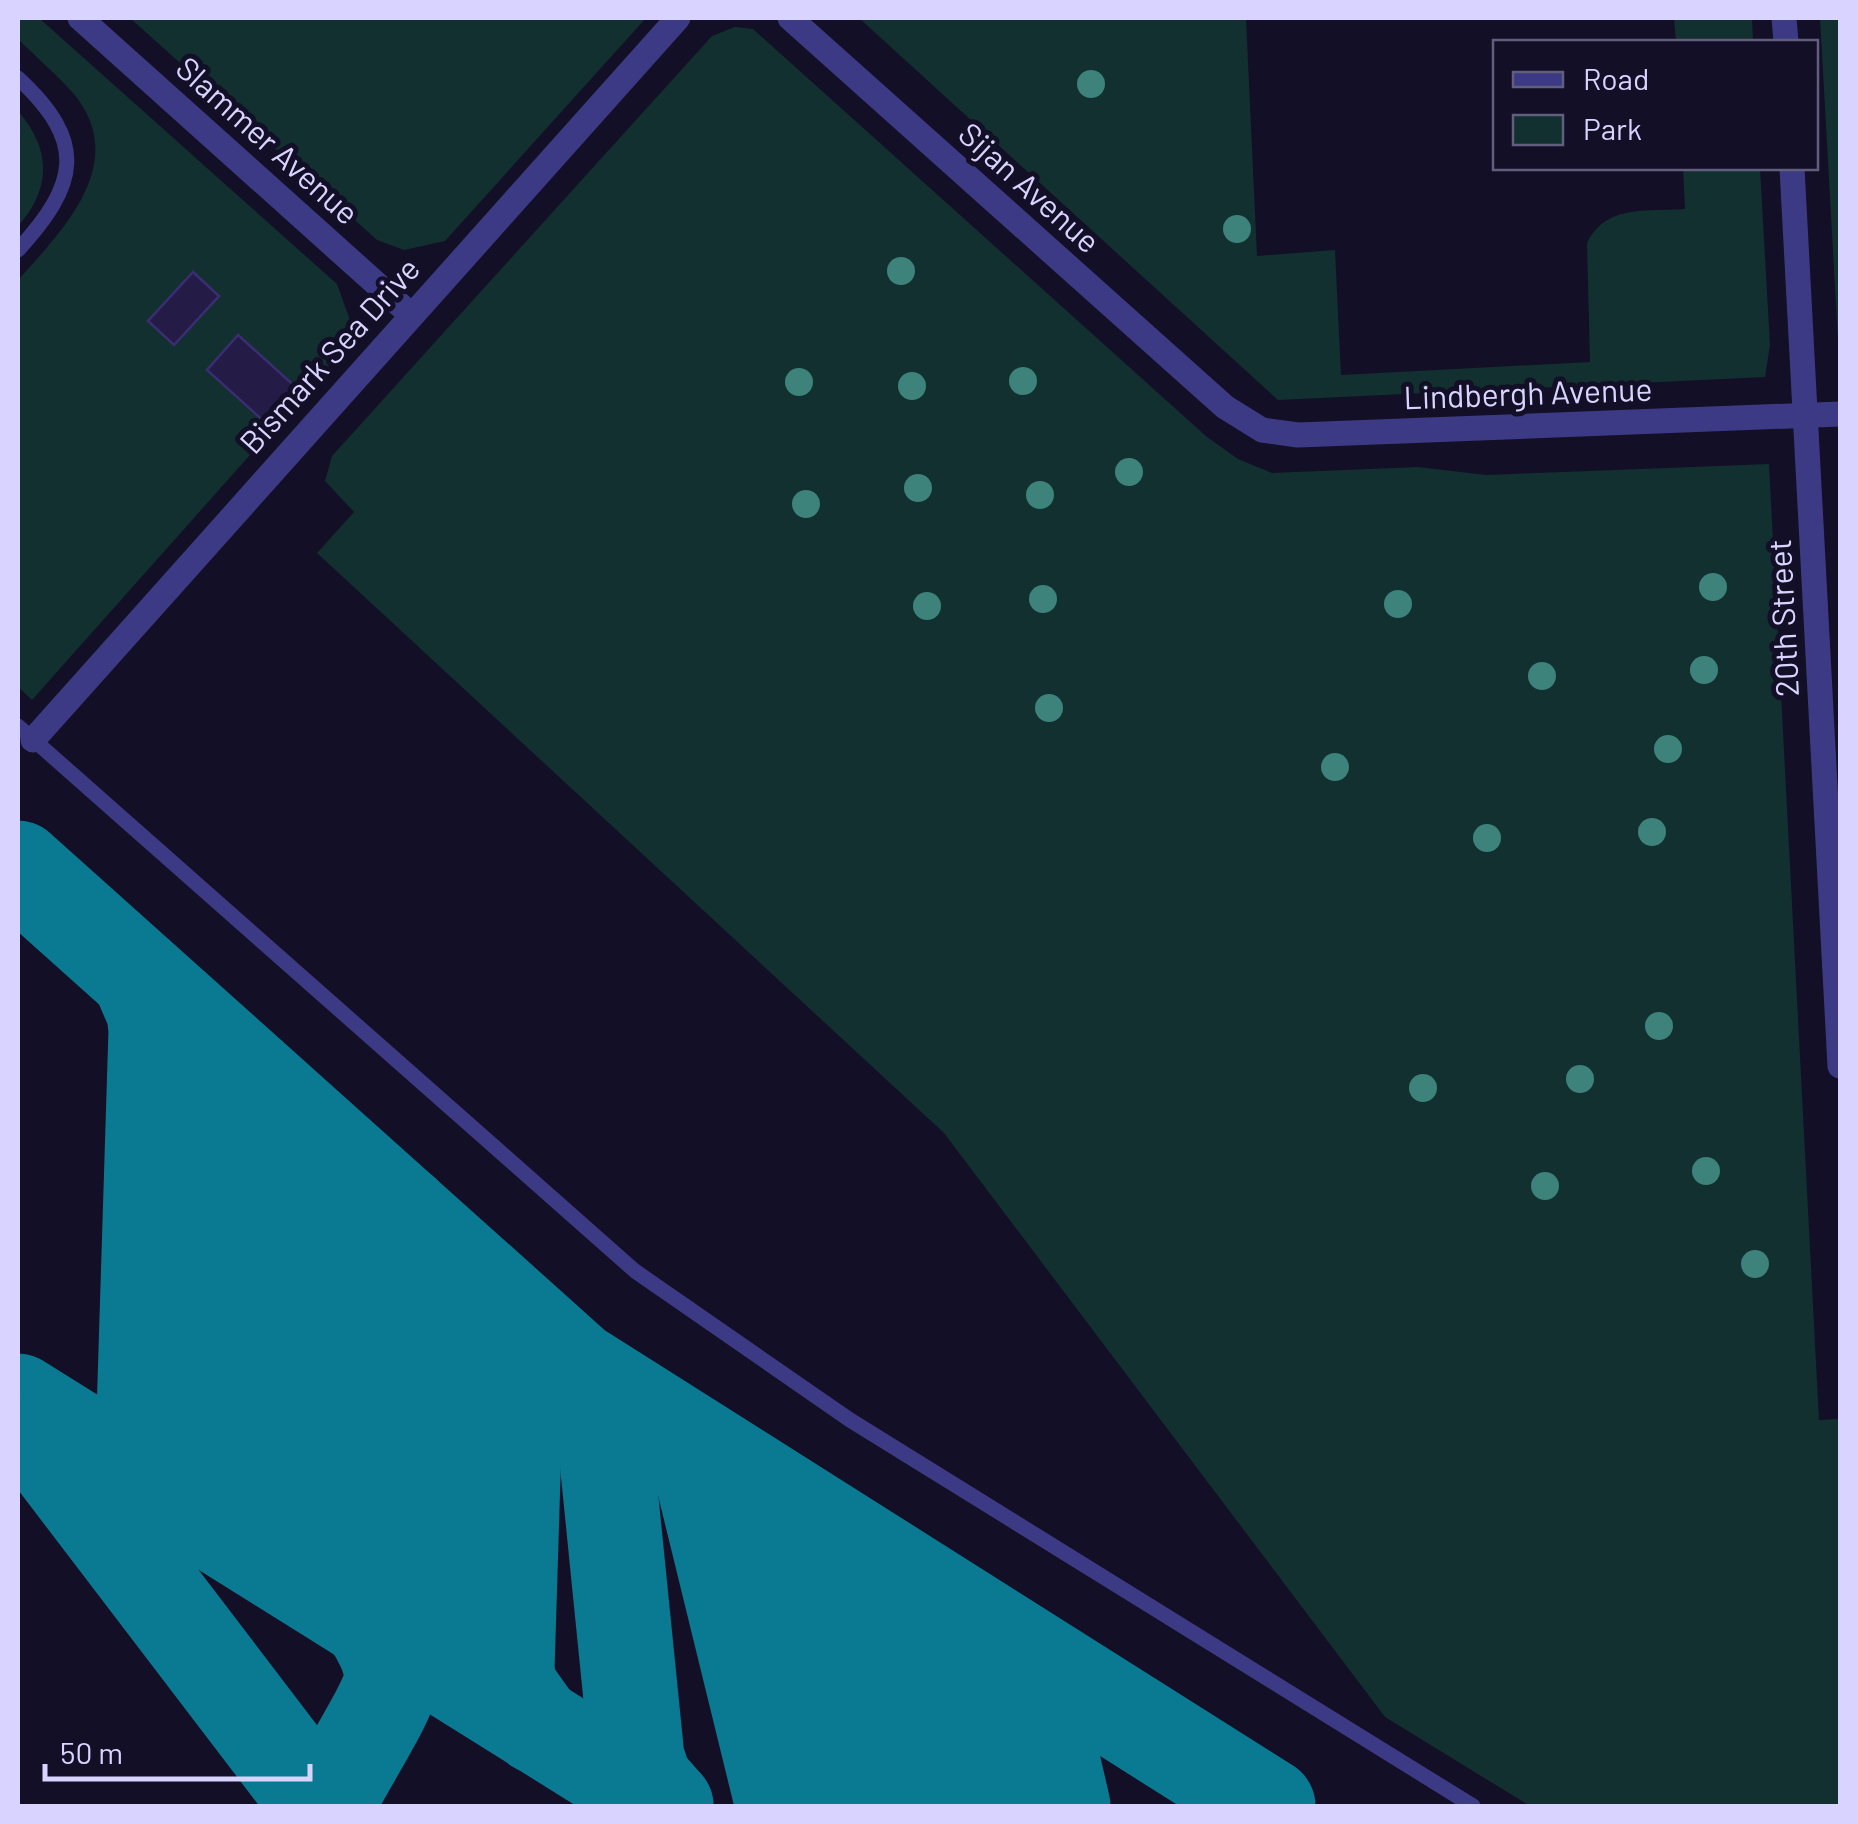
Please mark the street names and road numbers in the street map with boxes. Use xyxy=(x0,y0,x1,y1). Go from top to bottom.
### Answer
street label: Slammer Avenue xyxy=(169,48,367,231)
street label: Sijan Avenue xyxy=(952,113,1109,260)
street label: Bismark Sea Drive xyxy=(231,249,426,460)
street label: Lindbergh Avenue xyxy=(1403,369,1653,415)
street label: 20th Street xyxy=(1759,538,1805,698)

